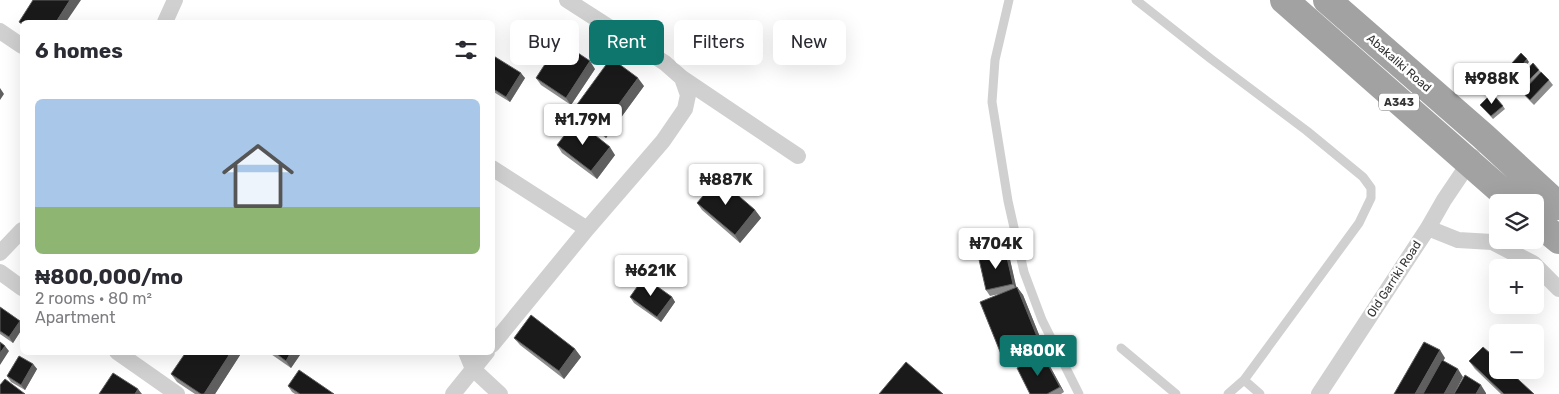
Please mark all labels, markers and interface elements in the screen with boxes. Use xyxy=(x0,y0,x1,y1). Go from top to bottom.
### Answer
chip: Buy xyxy=(510,20,579,65)
chip: Rent xyxy=(589,20,664,65)
chip: Filters xyxy=(674,20,763,65)
chip: New xyxy=(773,20,846,65)
street label: Abakaliki Road xyxy=(1364,31,1434,95)
icon: filters xyxy=(452,36,480,64)
text: 6 homes xyxy=(35,38,123,63)
pin: ₦988K xyxy=(1457,62,1527,105)
text: ₦988K xyxy=(1465,69,1519,88)
road number: A343 xyxy=(1379,94,1419,110)
pin: ₦1.79M xyxy=(542,104,624,146)
text: ₦1.79M xyxy=(555,110,611,129)
icon: home xyxy=(213,131,303,221)
pin: ₦887K xyxy=(691,164,761,206)
text: ₦887K xyxy=(700,170,753,189)
map controls xyxy=(1489,194,1544,379)
button: layers xyxy=(1489,194,1544,249)
pin: ₦704K xyxy=(961,228,1031,270)
text: ₦704K xyxy=(969,234,1023,253)
street label: Old Garriki Road xyxy=(1364,238,1424,320)
pin: ₦621K xyxy=(616,254,686,297)
button: + xyxy=(1489,259,1544,314)
text: ₦621K xyxy=(626,261,676,280)
text: ₦800,000/mo xyxy=(35,264,183,289)
text: 2 rooms · 80 m² xyxy=(35,289,152,308)
text: Apartment xyxy=(35,308,115,327)
button: − xyxy=(1489,324,1544,379)
pin: ₦800K xyxy=(1003,334,1073,377)
text: ₦800K xyxy=(1011,341,1065,360)

